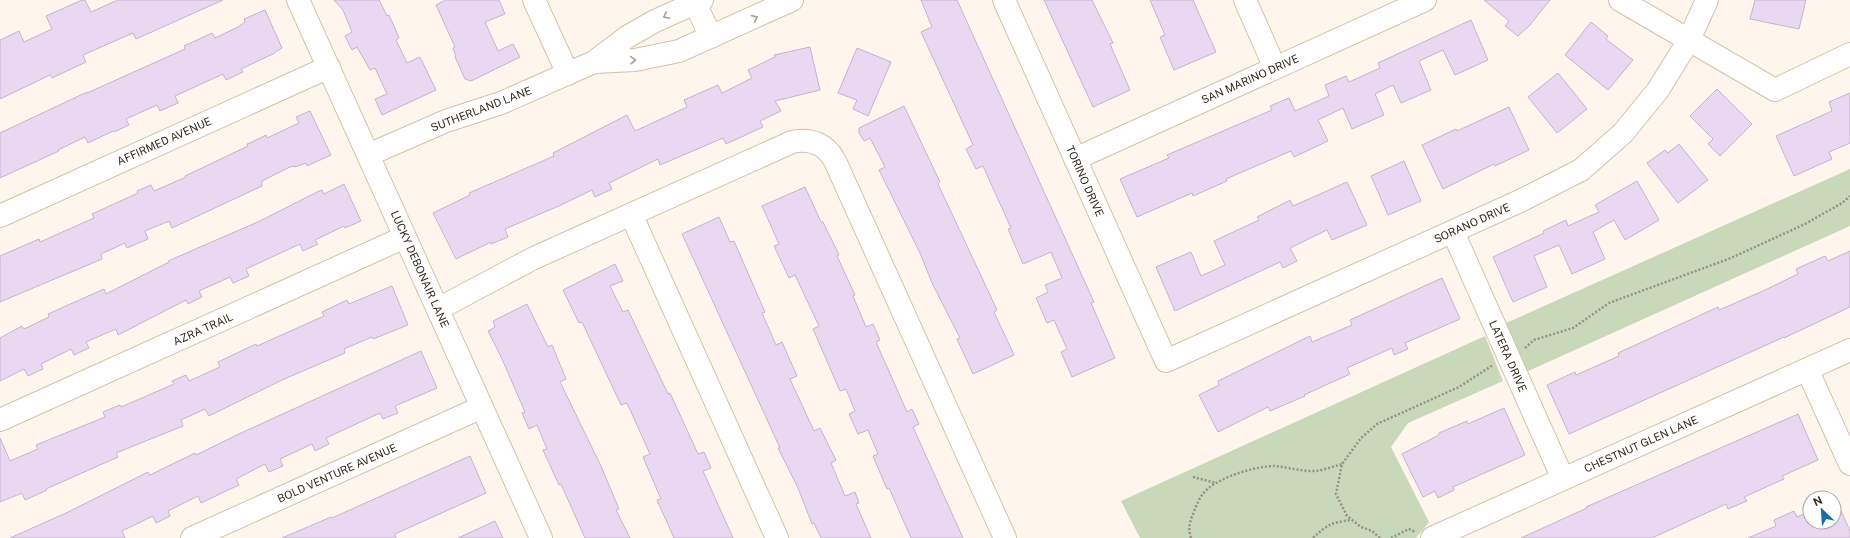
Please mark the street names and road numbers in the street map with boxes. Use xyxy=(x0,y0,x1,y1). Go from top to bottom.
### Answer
street label: SAN MARINO DRIVE xyxy=(1199,52,1301,106)
street label: SUTHERLAND LANE xyxy=(429,84,533,134)
street label: AFFIRMED AVENUE xyxy=(115,115,213,167)
street label: TORINO DRIVE xyxy=(1064,144,1106,219)
street label: SORANO DRIVE xyxy=(1432,201,1512,245)
street label: LUCKY DEBONAIR LANE xyxy=(389,209,451,330)
street label: AZRA TRAIL xyxy=(171,310,235,348)
street label: LATERA DRIVE xyxy=(1487,318,1529,394)
street label: CHESTNUT GLEN LANE xyxy=(1582,413,1700,475)
street label: BOLD VENTURE AVENUE xyxy=(276,441,399,505)

